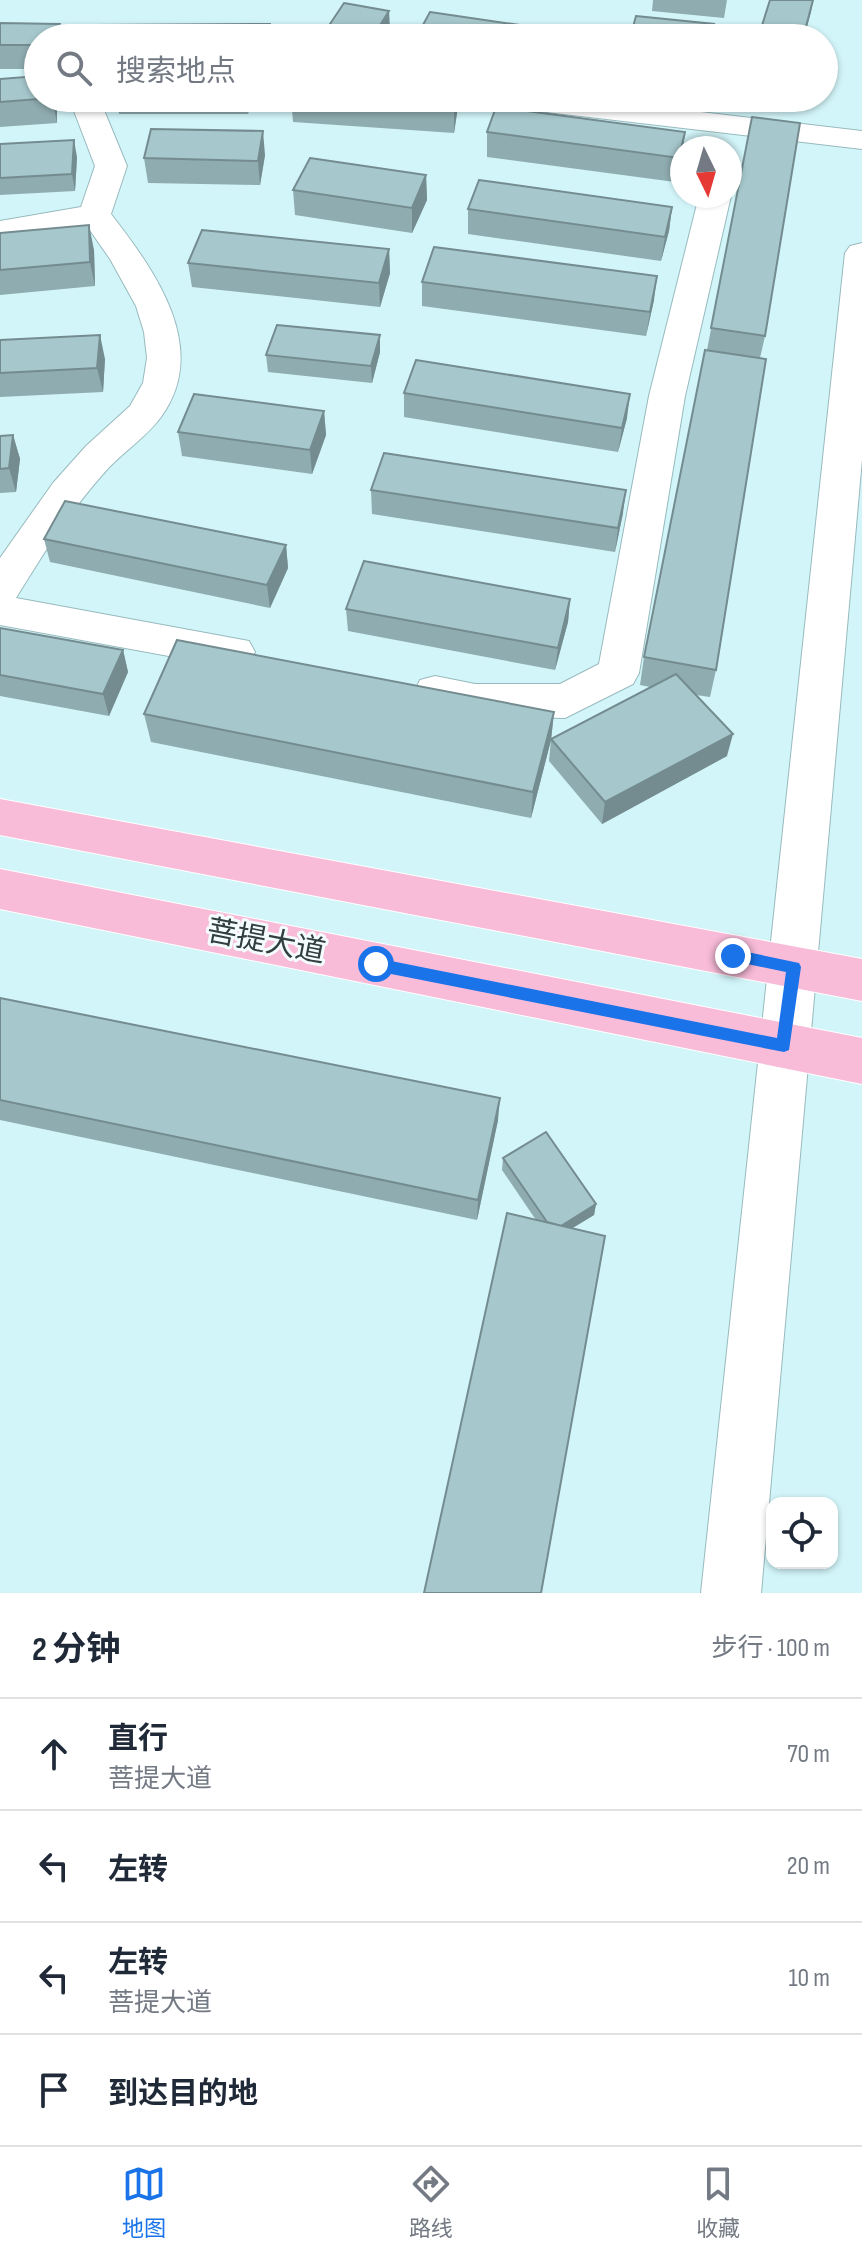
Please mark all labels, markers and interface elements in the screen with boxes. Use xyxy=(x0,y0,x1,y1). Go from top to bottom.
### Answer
search box xyxy=(24,24,838,112)
icon: search xyxy=(52,46,96,90)
text: 搜索地点 xyxy=(116,54,236,90)
north arrow xyxy=(670,136,742,208)
street label: 菩提大道 xyxy=(204,913,328,971)
route end xyxy=(715,938,751,974)
route start xyxy=(358,946,394,982)
map controls xyxy=(766,1497,838,1569)
button: locate xyxy=(766,1497,838,1569)
text: 2 分钟 xyxy=(32,1629,120,1670)
text: 步行 · 100 m xyxy=(711,1633,830,1664)
text: 直行 xyxy=(108,1721,168,1757)
icon: ahead xyxy=(32,1732,76,1776)
text: 70 m xyxy=(787,1739,830,1770)
text: 菩提大道 xyxy=(108,1764,212,1795)
icon: left xyxy=(32,1844,76,1888)
text: 20 m xyxy=(787,1851,830,1882)
text: 左转 xyxy=(108,1852,168,1888)
text: 左转 xyxy=(108,1945,168,1981)
icon: left xyxy=(32,1956,76,2000)
text: 10 m xyxy=(788,1963,830,1994)
text: 菩提大道 xyxy=(108,1988,212,2019)
icon: arrive xyxy=(32,2068,76,2112)
text: 到达目的地 xyxy=(108,2076,258,2112)
tab: 地图 xyxy=(122,2162,166,2243)
tab: 路线 xyxy=(409,2162,453,2243)
tab: 收藏 xyxy=(696,2162,740,2243)

